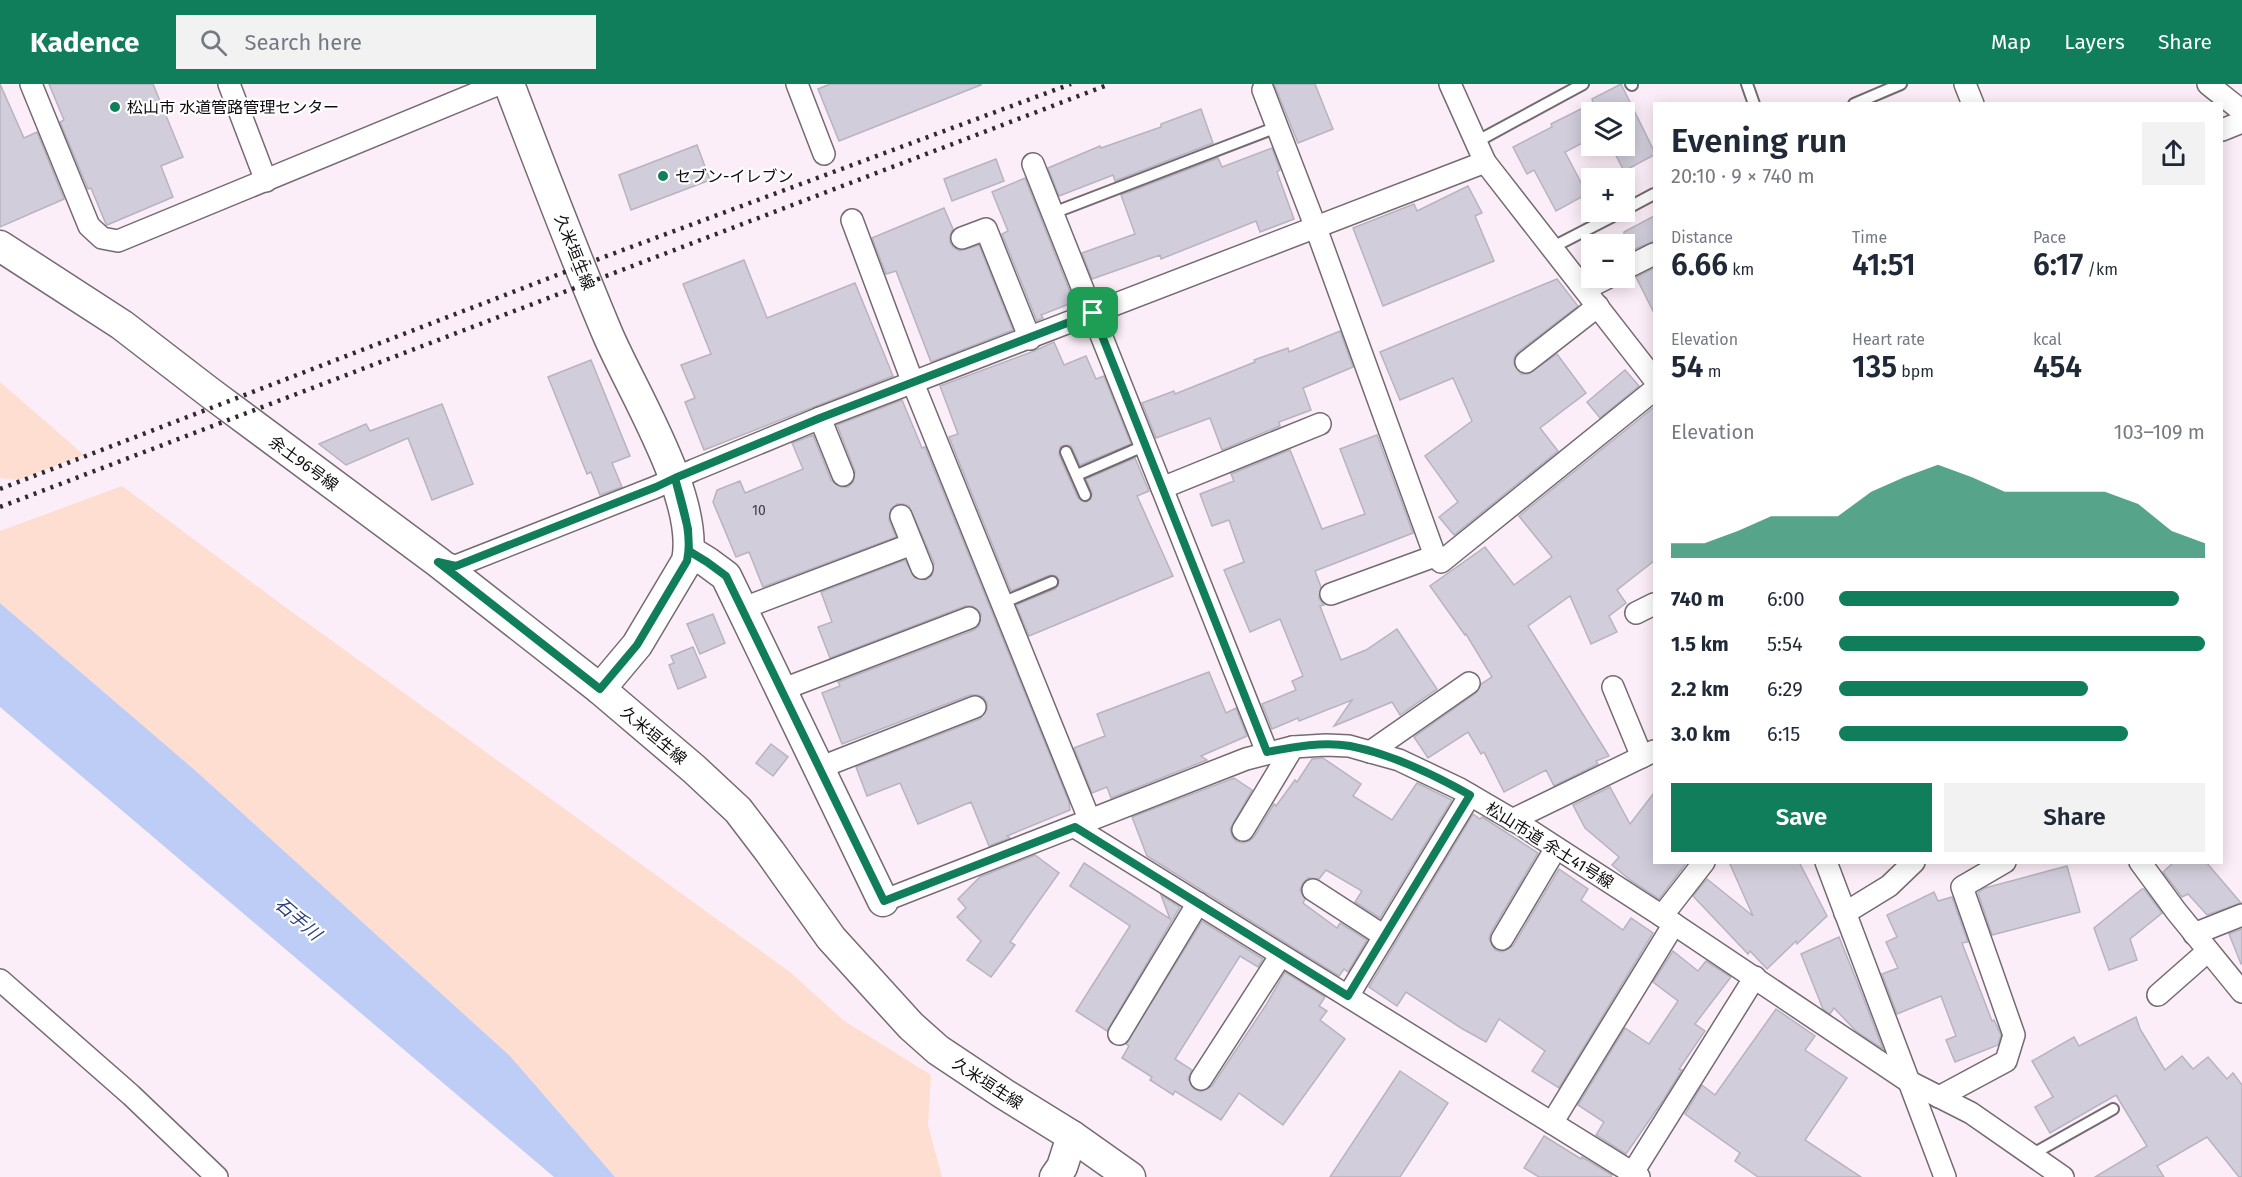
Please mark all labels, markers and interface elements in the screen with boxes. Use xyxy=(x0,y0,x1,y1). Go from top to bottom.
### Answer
search box xyxy=(176,15,596,69)
text: Kadence xyxy=(30,26,140,59)
icon: search xyxy=(197,26,230,59)
text: Search here xyxy=(245,29,362,56)
text: Map xyxy=(1991,29,2031,55)
text: Layers xyxy=(2064,29,2125,55)
text: Share xyxy=(2158,29,2212,55)
place label: 松山市 水道管路管理センター xyxy=(127,98,339,117)
marker: 松山市 水道管路管理センター xyxy=(108,100,122,114)
map controls xyxy=(1581,102,1635,288)
button: layers xyxy=(1581,102,1635,156)
text: Evening run xyxy=(1671,121,1847,161)
button: share xyxy=(2142,122,2205,185)
text: 20:10 · 9 × 740 m xyxy=(1671,164,1815,188)
place label: セブン-イレブン xyxy=(675,167,793,186)
button: + xyxy=(1581,168,1635,222)
marker: セブン-イレブン xyxy=(656,169,670,183)
street label: 久米垣生線 xyxy=(551,212,598,293)
text: Distance xyxy=(1671,228,1733,247)
text: Time xyxy=(1852,228,1887,247)
text: Pace xyxy=(2033,228,2066,247)
button: − xyxy=(1581,234,1635,288)
text: 6.66 xyxy=(1671,247,1728,283)
text: 41:51 xyxy=(1852,247,1916,283)
text: 6:17 xyxy=(2033,247,2083,283)
text: km xyxy=(1728,260,1754,279)
text: /km xyxy=(2083,260,2118,279)
pin xyxy=(1067,287,1118,338)
icon: arrive xyxy=(1076,296,1109,329)
text: Elevation xyxy=(1671,330,1738,349)
text: Heart rate xyxy=(1852,330,1925,349)
text: kcal xyxy=(2033,330,2062,349)
text: 54 xyxy=(1671,349,1704,385)
text: 135 xyxy=(1852,349,1897,385)
text: 454 xyxy=(2033,349,2082,385)
text: m xyxy=(1704,362,1721,381)
text: bpm xyxy=(1897,362,1934,381)
text: Elevation xyxy=(1671,420,1755,444)
text: 103–109 m xyxy=(2114,420,2205,444)
street label: 余土96号線 xyxy=(265,432,342,495)
house number: 10 xyxy=(752,502,766,519)
text: 740 m xyxy=(1671,587,1724,611)
text: 6:00 xyxy=(1767,587,1805,611)
text: 1.5 km xyxy=(1671,632,1729,656)
text: 5:54 xyxy=(1767,632,1803,656)
text: 2.2 km xyxy=(1671,677,1729,701)
text: 6:29 xyxy=(1767,677,1803,701)
street label: 久米垣生線 xyxy=(617,702,690,768)
text: 3.0 km xyxy=(1671,722,1730,746)
text: 6:15 xyxy=(1767,722,1800,746)
button: Save xyxy=(1671,783,1932,852)
button: Share xyxy=(1944,783,2205,852)
street label: 松山市道 余土41号線 xyxy=(1482,798,1617,892)
water label: 石手川 xyxy=(270,893,327,946)
street label: 久米垣生線 xyxy=(949,1054,1026,1113)

